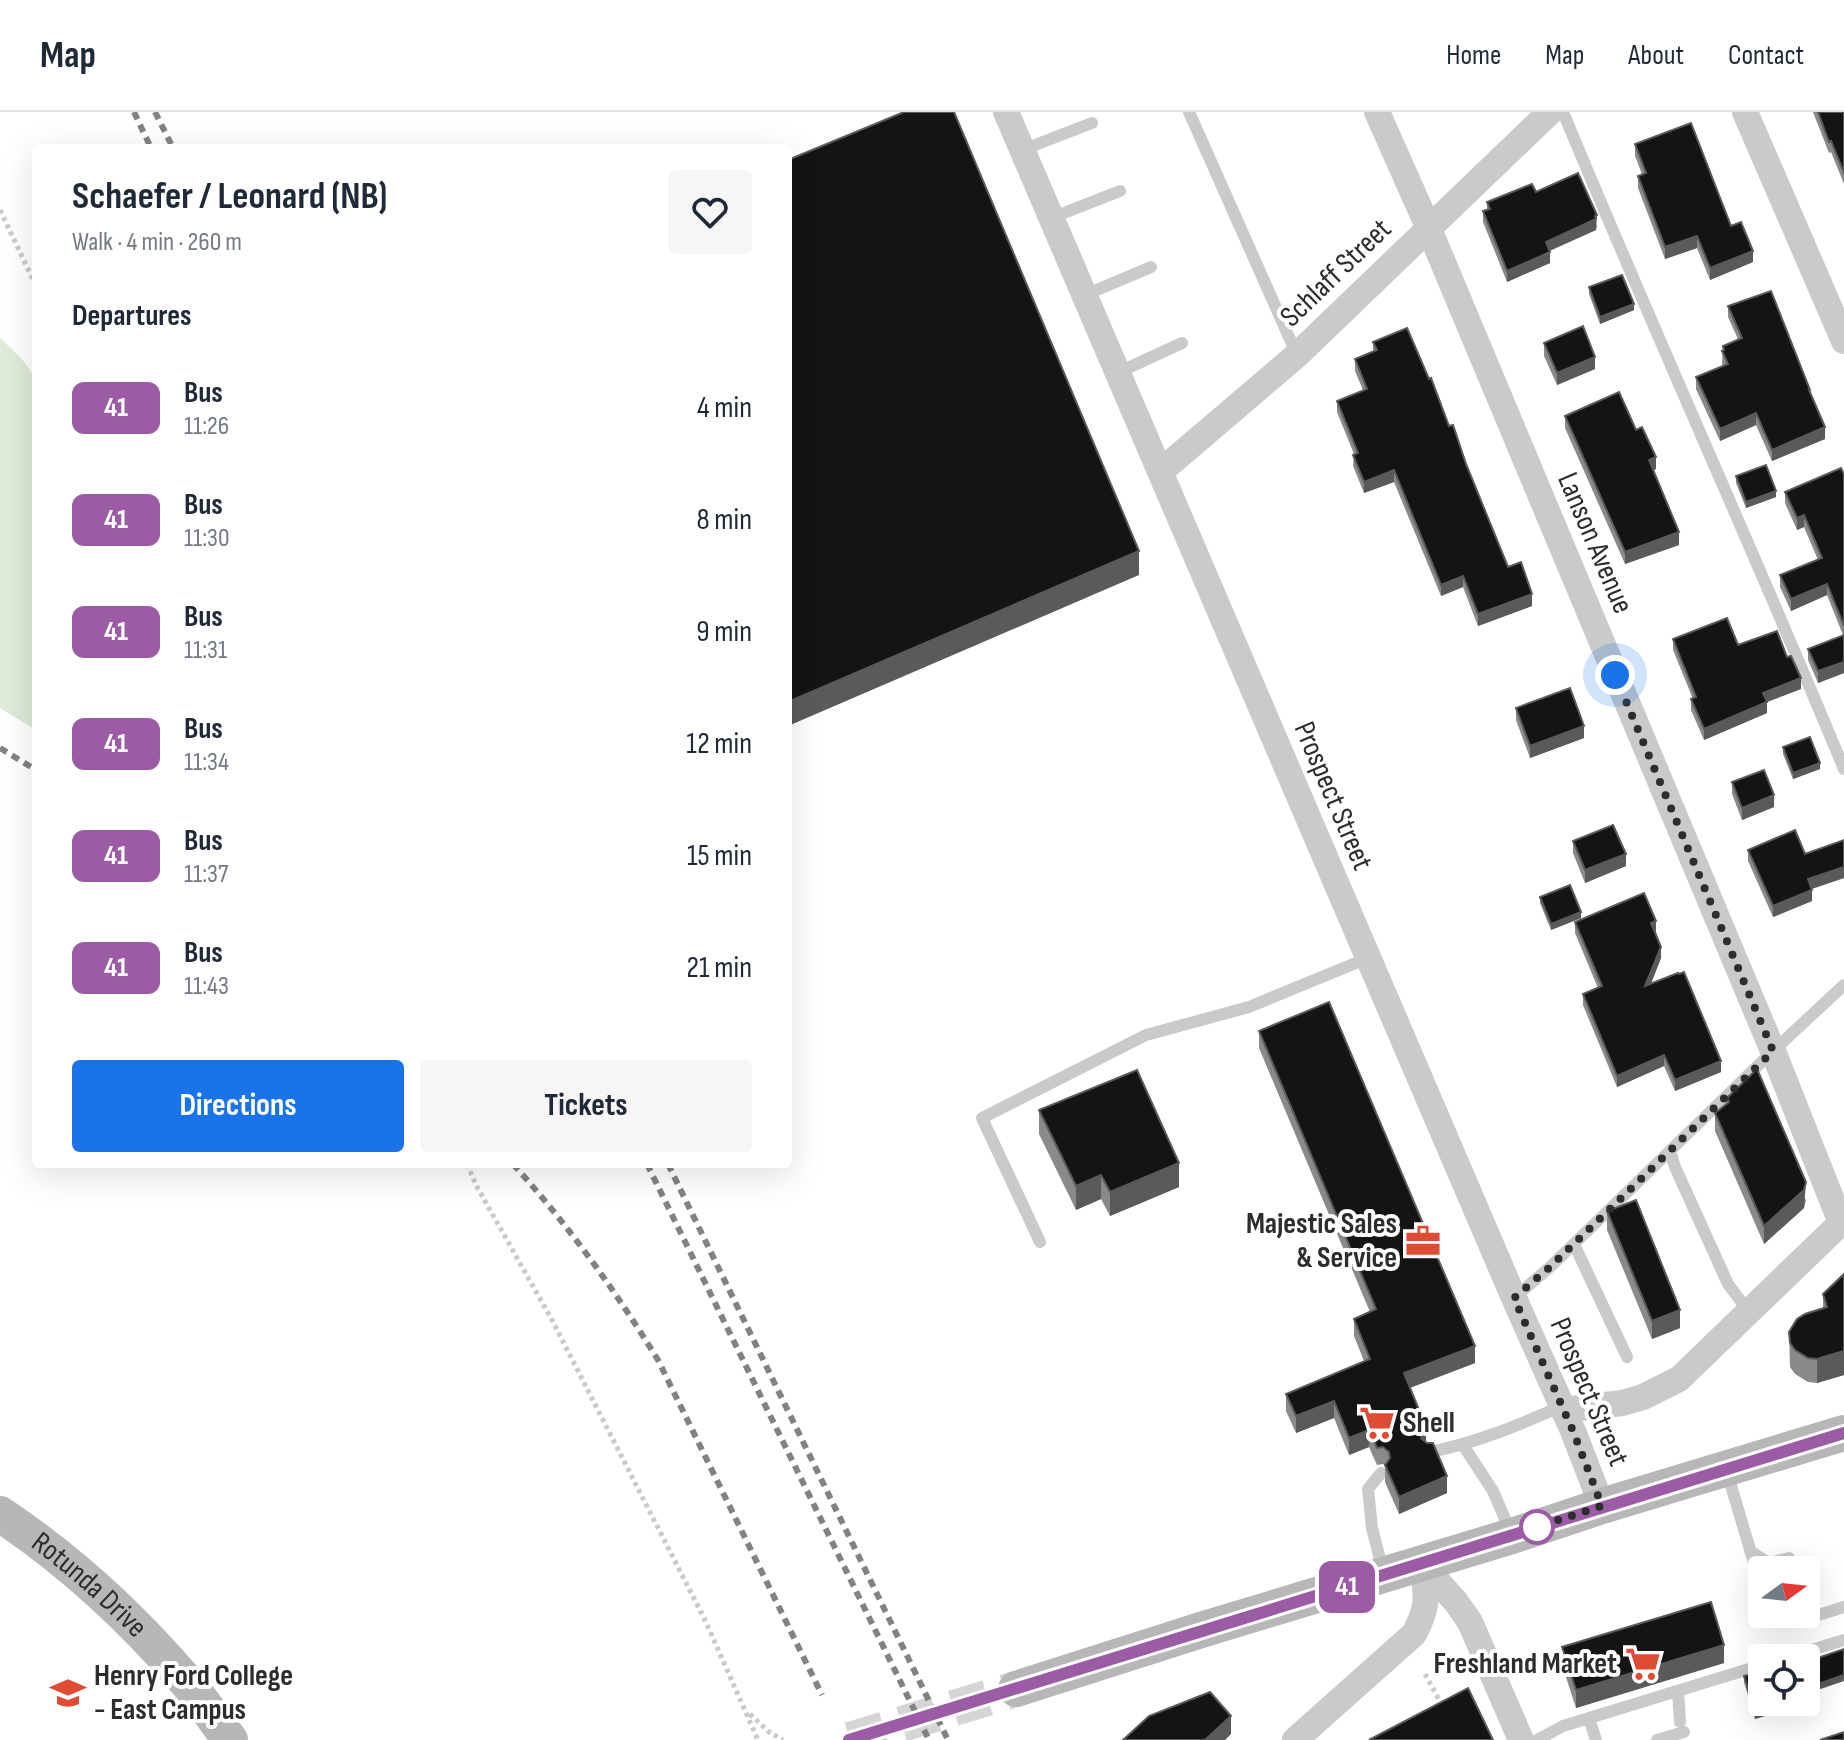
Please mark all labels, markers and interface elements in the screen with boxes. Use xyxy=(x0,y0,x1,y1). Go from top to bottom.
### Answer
text: Map xyxy=(40,33,96,78)
text: Home xyxy=(1446,39,1501,72)
text: Map xyxy=(1545,39,1584,72)
text: About xyxy=(1628,39,1684,72)
text: Contact xyxy=(1728,39,1804,72)
button: heart xyxy=(668,170,752,254)
text: Schaefer / Leonard (NB) xyxy=(72,174,387,219)
street label: Schlaff Street xyxy=(1273,211,1399,335)
text: Walk · 4 min · 260 m xyxy=(72,227,242,258)
text: Departures xyxy=(72,298,192,334)
text: Bus xyxy=(184,375,223,411)
text: 4 min xyxy=(697,390,752,426)
text: 41 xyxy=(104,391,128,424)
text: 11:26 xyxy=(184,411,229,442)
street label: Lanson Avenue xyxy=(1549,467,1641,619)
text: Bus xyxy=(184,487,223,523)
text: 8 min xyxy=(696,502,752,538)
text: 41 xyxy=(104,503,128,536)
text: 11:30 xyxy=(184,523,230,554)
text: Bus xyxy=(184,599,223,635)
text: 9 min xyxy=(696,614,752,650)
text: 41 xyxy=(104,615,128,648)
text: 11:31 xyxy=(184,635,227,666)
your location xyxy=(1595,655,1635,695)
text: Bus xyxy=(184,711,223,747)
street label: Prospect Street xyxy=(1286,716,1380,876)
text: 12 min xyxy=(686,726,752,762)
text: 41 xyxy=(104,727,128,760)
text: 11:34 xyxy=(184,747,229,778)
text: Bus xyxy=(184,823,223,859)
text: 15 min xyxy=(687,838,752,874)
text: 41 xyxy=(104,839,128,872)
text: 11:37 xyxy=(184,859,228,890)
text: Bus xyxy=(184,935,223,971)
text: 21 min xyxy=(687,950,752,986)
text: 41 xyxy=(104,951,128,984)
text: 11:43 xyxy=(184,971,229,1002)
button: Directions xyxy=(72,1060,404,1152)
button: Tickets xyxy=(420,1060,752,1152)
place label: Majestic Sales & Service xyxy=(1246,1206,1397,1276)
office icon: Majestic Sales & Service xyxy=(1404,1222,1442,1260)
street label: Prospect Street xyxy=(1542,1312,1636,1472)
supermarket icon: Shell xyxy=(1358,1404,1396,1442)
place label: Shell xyxy=(1403,1405,1455,1441)
unlabelled marker xyxy=(1520,1510,1554,1544)
street label: Rotunda Drive xyxy=(24,1525,154,1645)
north arrow xyxy=(1748,1556,1820,1628)
map controls xyxy=(1748,1556,1820,1716)
line badge: 41 xyxy=(1311,1561,1383,1613)
text: 41 xyxy=(1335,1570,1359,1603)
button: locate xyxy=(1748,1644,1820,1716)
supermarket icon: Freshland Market xyxy=(1624,1645,1662,1683)
place label: Freshland Market xyxy=(1433,1646,1617,1682)
place label: Henry Ford College - East Campus xyxy=(94,1658,293,1728)
school or university icon: Henry Ford College - East Campus xyxy=(49,1674,87,1712)

